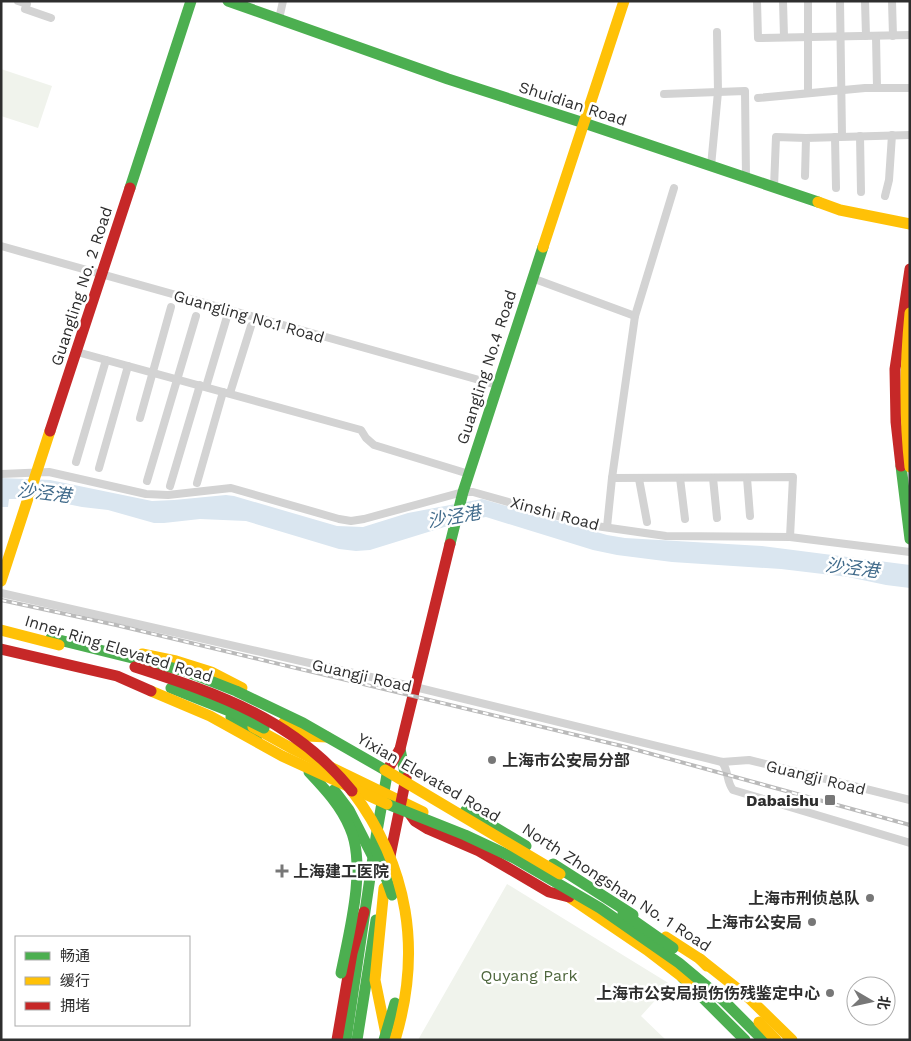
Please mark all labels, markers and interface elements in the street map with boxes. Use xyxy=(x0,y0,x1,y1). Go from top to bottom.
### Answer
street label: Shuidian Road xyxy=(517,77,629,130)
street label: Guangling No. 2 Road xyxy=(47,204,116,368)
street label: Guangling No.1 Road xyxy=(171,286,326,347)
street label: Guangling No.4 Road xyxy=(453,288,520,447)
water label: 沙泾港 xyxy=(16,479,75,507)
street label: Xinshi Road xyxy=(509,493,601,534)
water label: 沙泾港 xyxy=(426,501,485,532)
water label: 沙泾港 xyxy=(824,554,883,582)
street label: Inner Ring Elevated Road xyxy=(23,611,215,686)
street label: Guangji Road xyxy=(310,655,414,696)
street label: Yixian Elevated Road xyxy=(354,729,504,826)
place label: 上海市公安局分部 xyxy=(502,751,630,770)
marker: 上海市公安局分部 xyxy=(486,754,498,766)
street label: Guangji Road xyxy=(764,756,868,799)
place label: Dabaishu xyxy=(746,791,819,810)
marker: Dabaishu xyxy=(823,793,837,807)
street label: North Zhongshan No. 1 Road xyxy=(519,819,715,956)
place label: 上海建工医院 xyxy=(293,862,389,881)
marker: 上海建工医院 xyxy=(275,864,289,878)
place label: 上海市刑侦总队 xyxy=(748,889,860,908)
marker: 上海市刑侦总队 xyxy=(864,892,876,904)
place label: 上海市公安局 xyxy=(706,913,802,932)
marker: 上海市公安局 xyxy=(806,916,818,928)
legend xyxy=(15,936,190,1026)
text: 畅通 xyxy=(60,947,90,965)
park label: Quyang Park xyxy=(480,966,578,985)
text: 缓行 xyxy=(60,972,90,990)
north arrow xyxy=(846,976,896,1026)
place label: 上海市公安局损伤伤残鉴定中心 xyxy=(596,984,820,1003)
marker: 上海市公安局损伤伤残鉴定中心 xyxy=(824,987,836,999)
text: 北 xyxy=(875,995,893,1011)
text: 拥堵 xyxy=(60,997,90,1015)

